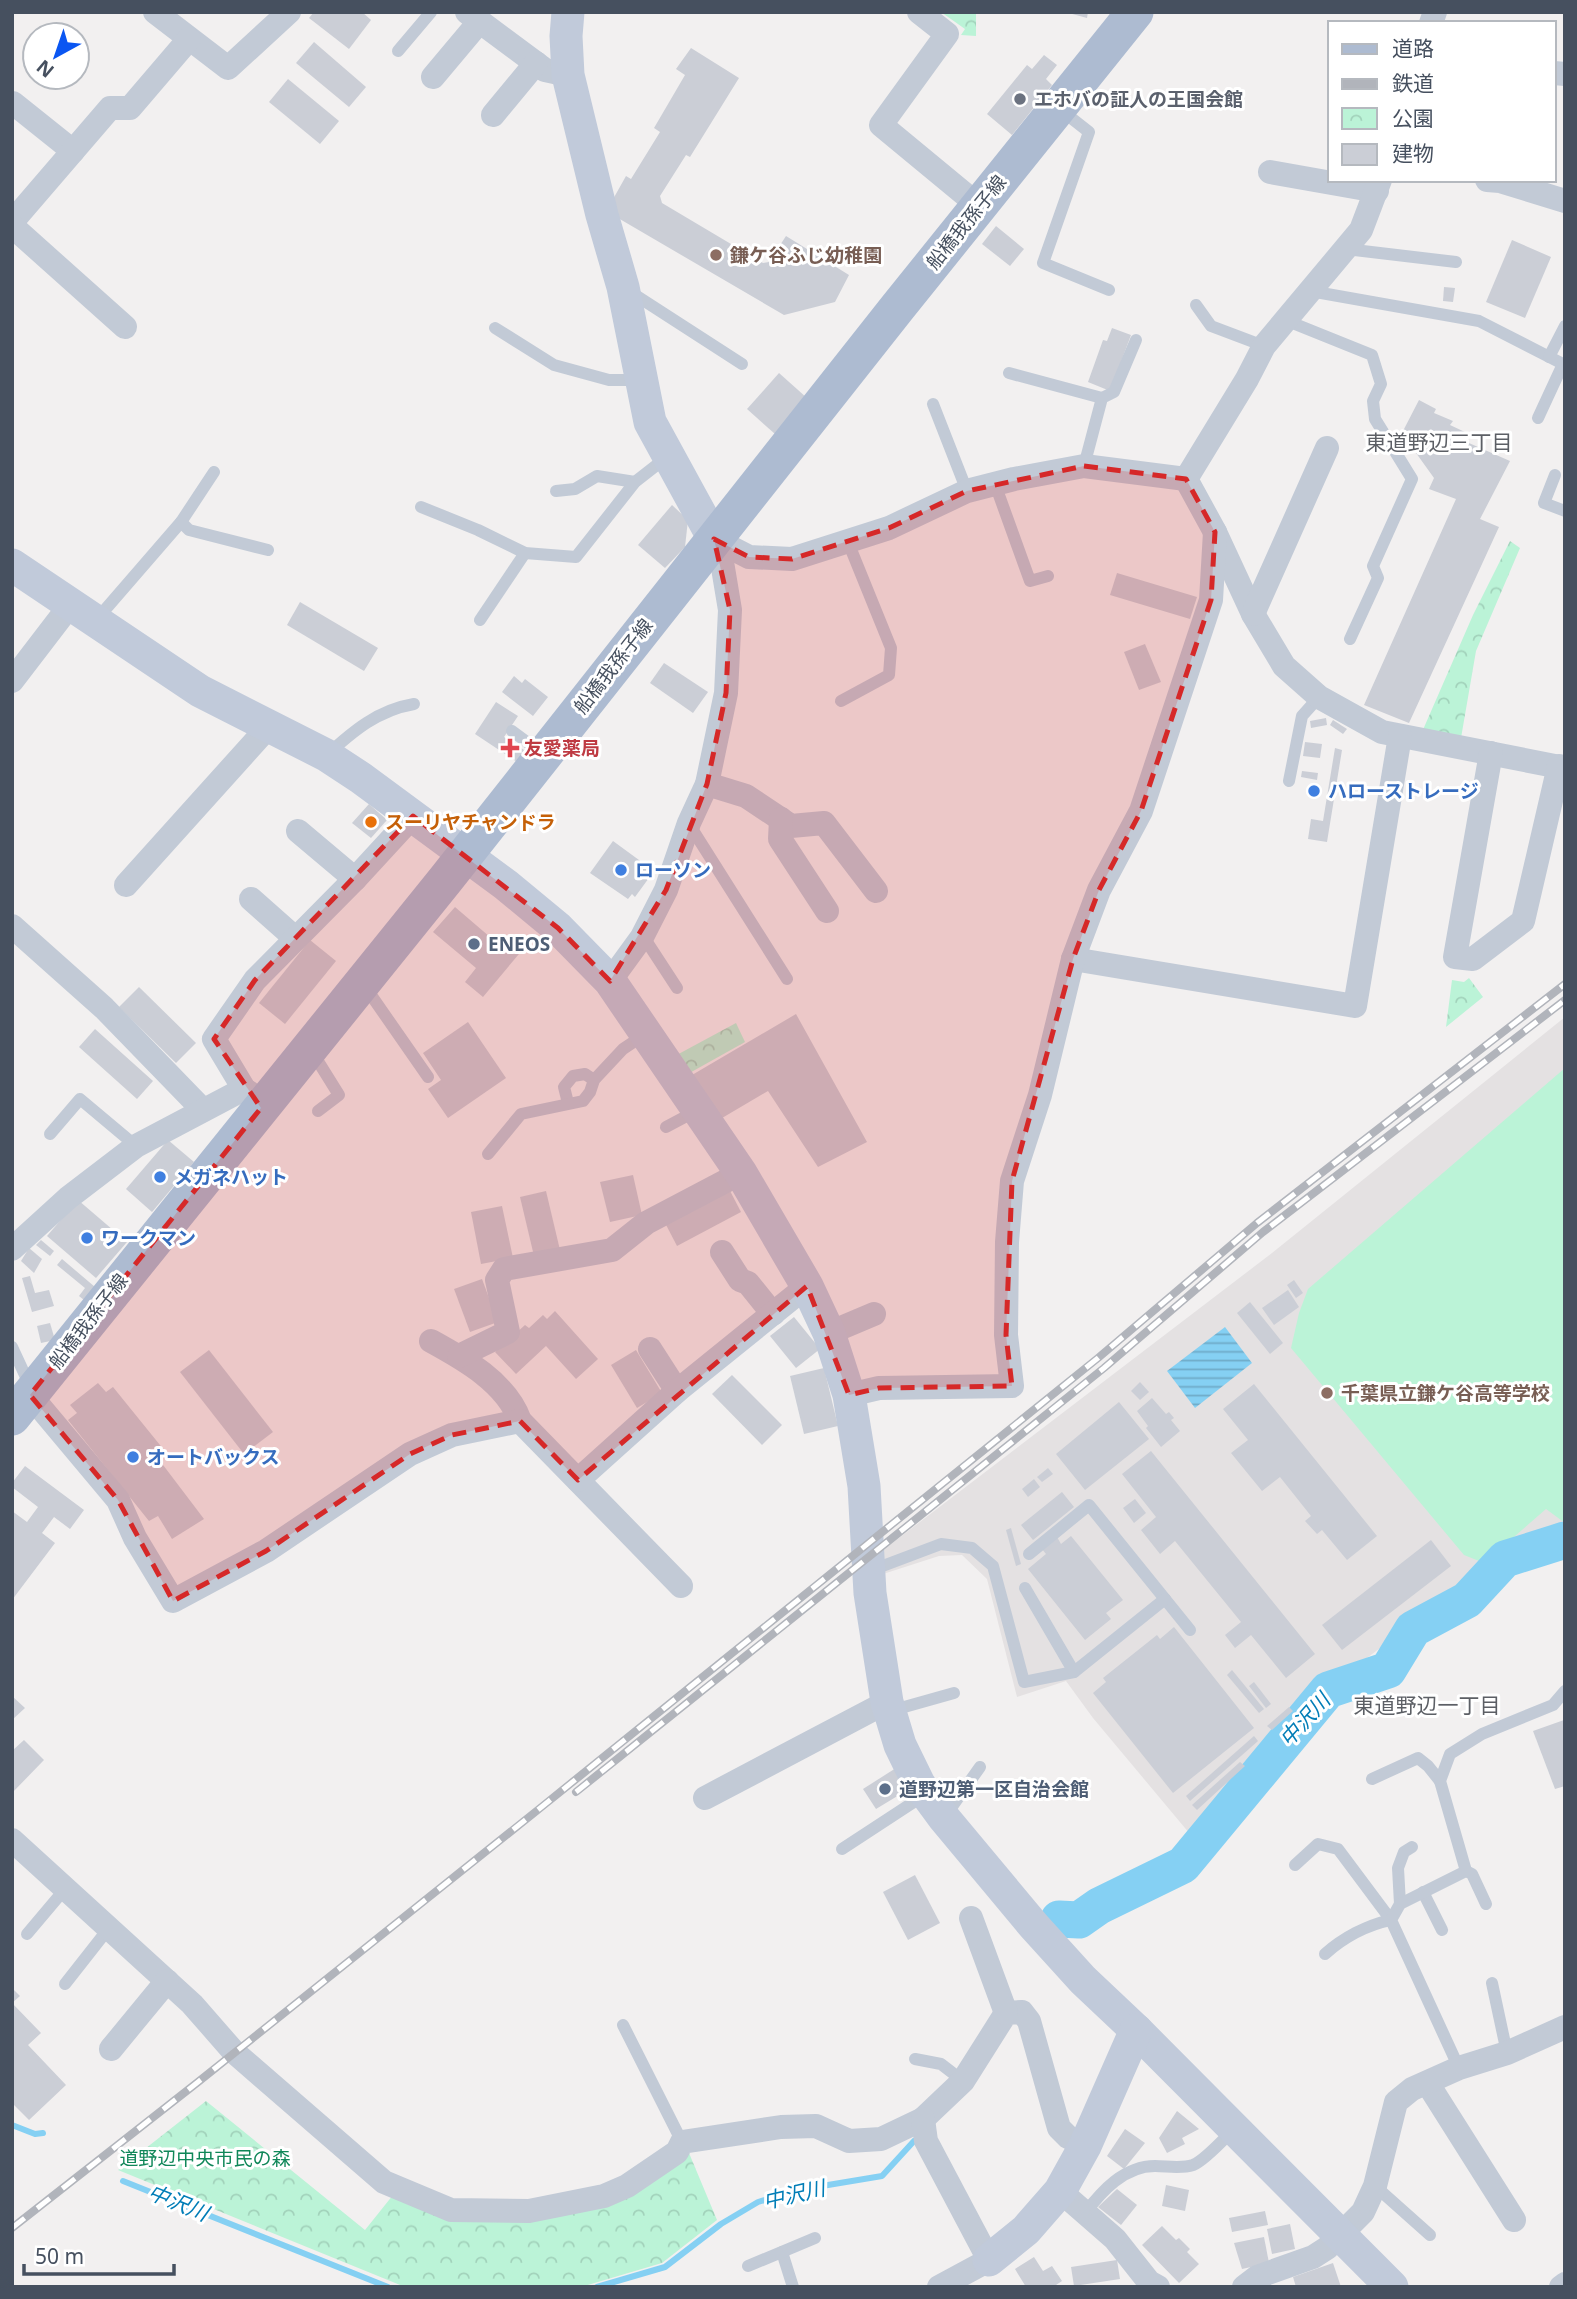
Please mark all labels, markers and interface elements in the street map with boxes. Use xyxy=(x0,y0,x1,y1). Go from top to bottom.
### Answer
north arrow xyxy=(21,21,91,91)
legend xyxy=(1328,21,1556,182)
text: 道路 xyxy=(1392,34,1434,62)
text: N xyxy=(31,54,59,84)
text: 鉄道 xyxy=(1392,69,1434,97)
place label: エホバの証人の王国会館 xyxy=(1034,86,1243,112)
marker: エホバの証人の王国会館 xyxy=(1012,91,1028,107)
text: 公園 xyxy=(1392,104,1434,132)
text: 建物 xyxy=(1392,139,1434,167)
street label: 船橋我孫子線 xyxy=(920,170,1012,274)
place label: 鎌ケ谷ふじ幼稚園 xyxy=(729,242,882,268)
marker: 鎌ケ谷ふじ幼稚園 xyxy=(708,247,724,263)
district label: 東道野辺三丁目 xyxy=(1366,428,1513,456)
street label: 船橋我孫子線 xyxy=(568,613,658,719)
place label: 友愛薬局 xyxy=(524,735,600,761)
marker: 友愛薬局 xyxy=(502,740,518,756)
place label: ハローストレージ xyxy=(1328,778,1479,804)
marker: ハローストレージ xyxy=(1306,783,1322,799)
place label: スーリヤチャンドラ xyxy=(385,809,556,835)
marker: スーリヤチャンドラ xyxy=(363,814,379,830)
place label: ローソン xyxy=(635,857,711,883)
marker: ローソン xyxy=(613,862,629,878)
place label: ENEOS xyxy=(488,931,550,957)
marker: ENEOS xyxy=(466,936,482,952)
place label: メガネハット xyxy=(174,1164,288,1190)
marker: メガネハット xyxy=(152,1169,168,1185)
place label: ワークマン xyxy=(101,1225,196,1251)
marker: ワークマン xyxy=(79,1230,95,1246)
street label: 船橋我孫子線 xyxy=(43,1268,133,1374)
place label: 千葉県立鎌ケ谷高等学校 xyxy=(1341,1380,1550,1406)
marker: 千葉県立鎌ケ谷高等学校 xyxy=(1319,1385,1335,1401)
place label: オートバックス xyxy=(147,1444,279,1470)
marker: オートバックス xyxy=(125,1449,141,1465)
water label: 中沢川 xyxy=(1273,1685,1337,1752)
district label: 東道野辺一丁目 xyxy=(1354,1691,1501,1719)
place label: 道野辺第一区自治会館 xyxy=(899,1776,1089,1802)
marker: 道野辺第一区自治会館 xyxy=(877,1781,893,1797)
park label: 道野辺中央市民の森 xyxy=(119,2145,291,2171)
water label: 中沢川 xyxy=(760,2173,830,2215)
water label: 中沢川 xyxy=(144,2177,215,2228)
scale bar xyxy=(24,2232,175,2276)
text: 50 m xyxy=(35,2242,84,2270)

